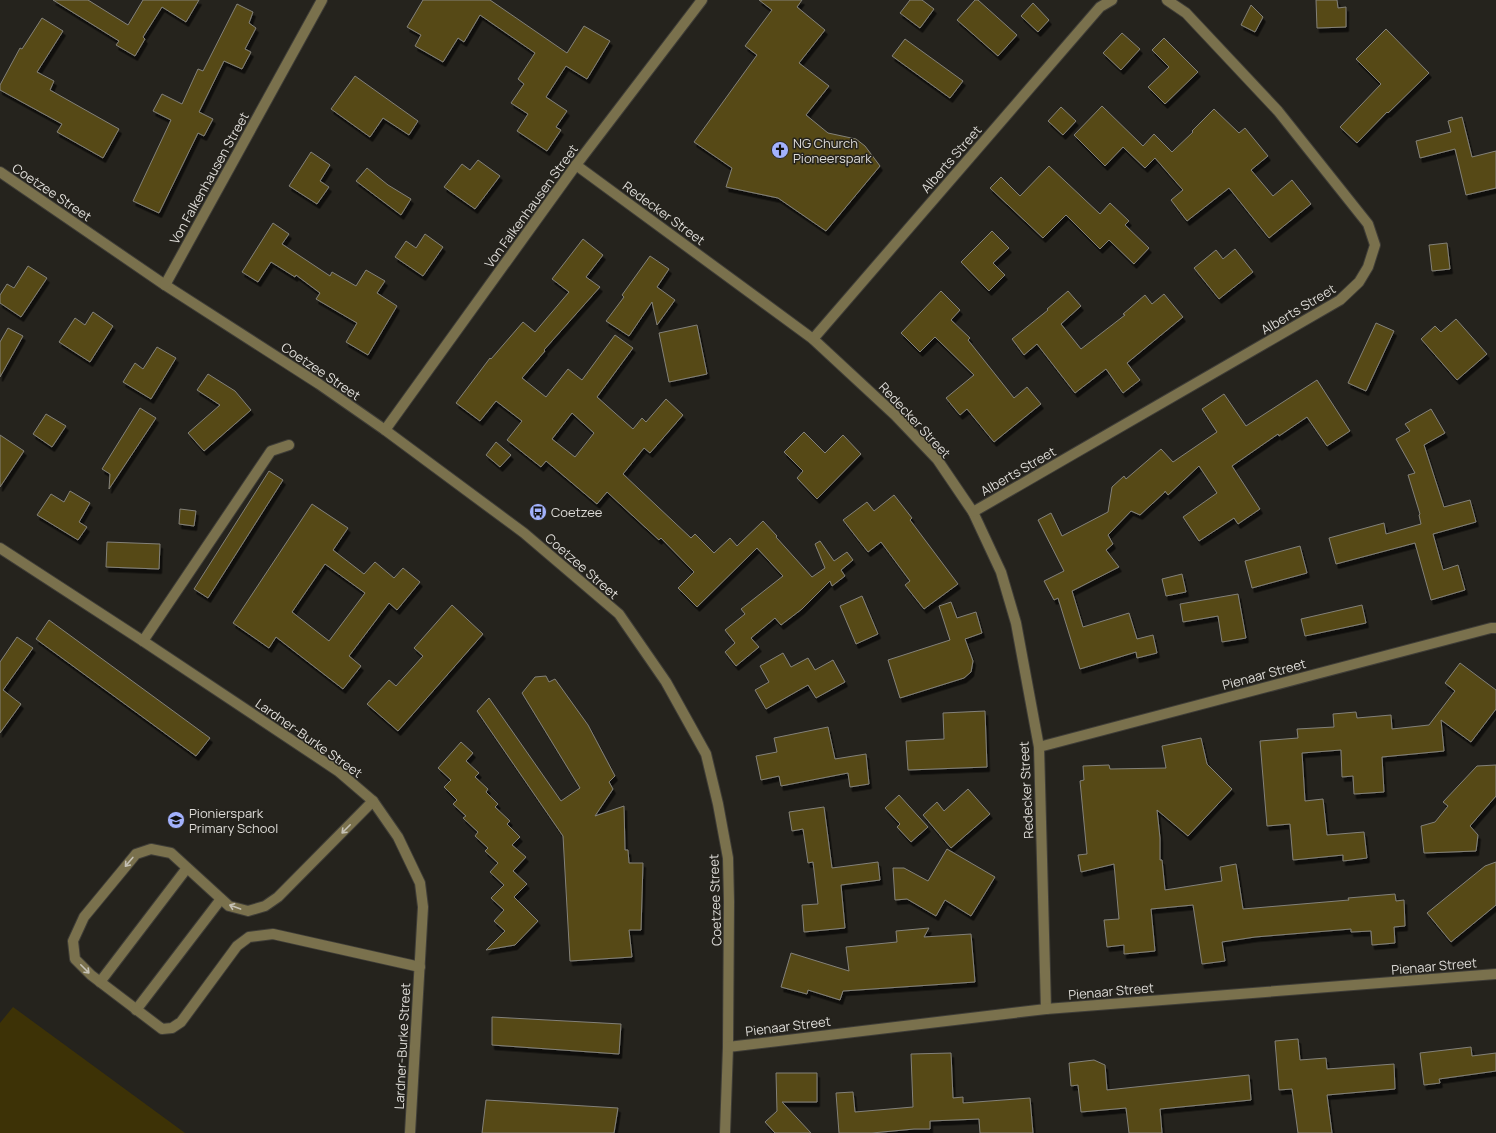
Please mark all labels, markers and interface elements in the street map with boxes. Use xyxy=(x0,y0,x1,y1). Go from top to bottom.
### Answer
street label: Von Falkenhausen Street xyxy=(165,109,253,247)
street label: Alberts Street xyxy=(917,121,985,197)
place label: NG Church Pioneerspark xyxy=(793,134,872,167)
church icon: NG Church Pioneerspark xyxy=(770,140,790,160)
street label: Von Falkenhausen Street xyxy=(480,141,582,271)
street label: Coetzee Street xyxy=(9,159,95,225)
street label: Redecker Street xyxy=(619,177,709,249)
street label: Alberts Street xyxy=(1257,280,1339,338)
street label: Coetzee Street xyxy=(278,338,364,404)
street label: Redecker Street xyxy=(875,378,955,462)
street label: Alberts Street xyxy=(977,442,1059,500)
bus stop icon: Coetzee xyxy=(528,502,548,522)
place label: Coetzee xyxy=(551,503,603,521)
street label: Coetzee Street xyxy=(541,529,623,603)
street label: Pienaar Street xyxy=(1220,654,1308,694)
street label: Lardner-Burke Street xyxy=(252,694,366,782)
street label: Redecker Street xyxy=(1014,741,1038,839)
place label: Pionierspark Primary School xyxy=(189,804,278,837)
school or university icon: Pionierspark Primary School xyxy=(166,810,186,830)
one-way arrow xyxy=(341,824,350,834)
street label: Coetzee Street xyxy=(704,854,726,946)
one-way arrow xyxy=(125,857,134,867)
one-way arrow xyxy=(229,902,241,910)
street label: Pienaar Street xyxy=(1390,953,1478,979)
one-way arrow xyxy=(80,964,90,974)
street label: Pienaar Street xyxy=(1067,978,1155,1004)
street label: Lardner-Burke Street xyxy=(390,982,414,1110)
street label: Pienaar Street xyxy=(744,1012,832,1040)

